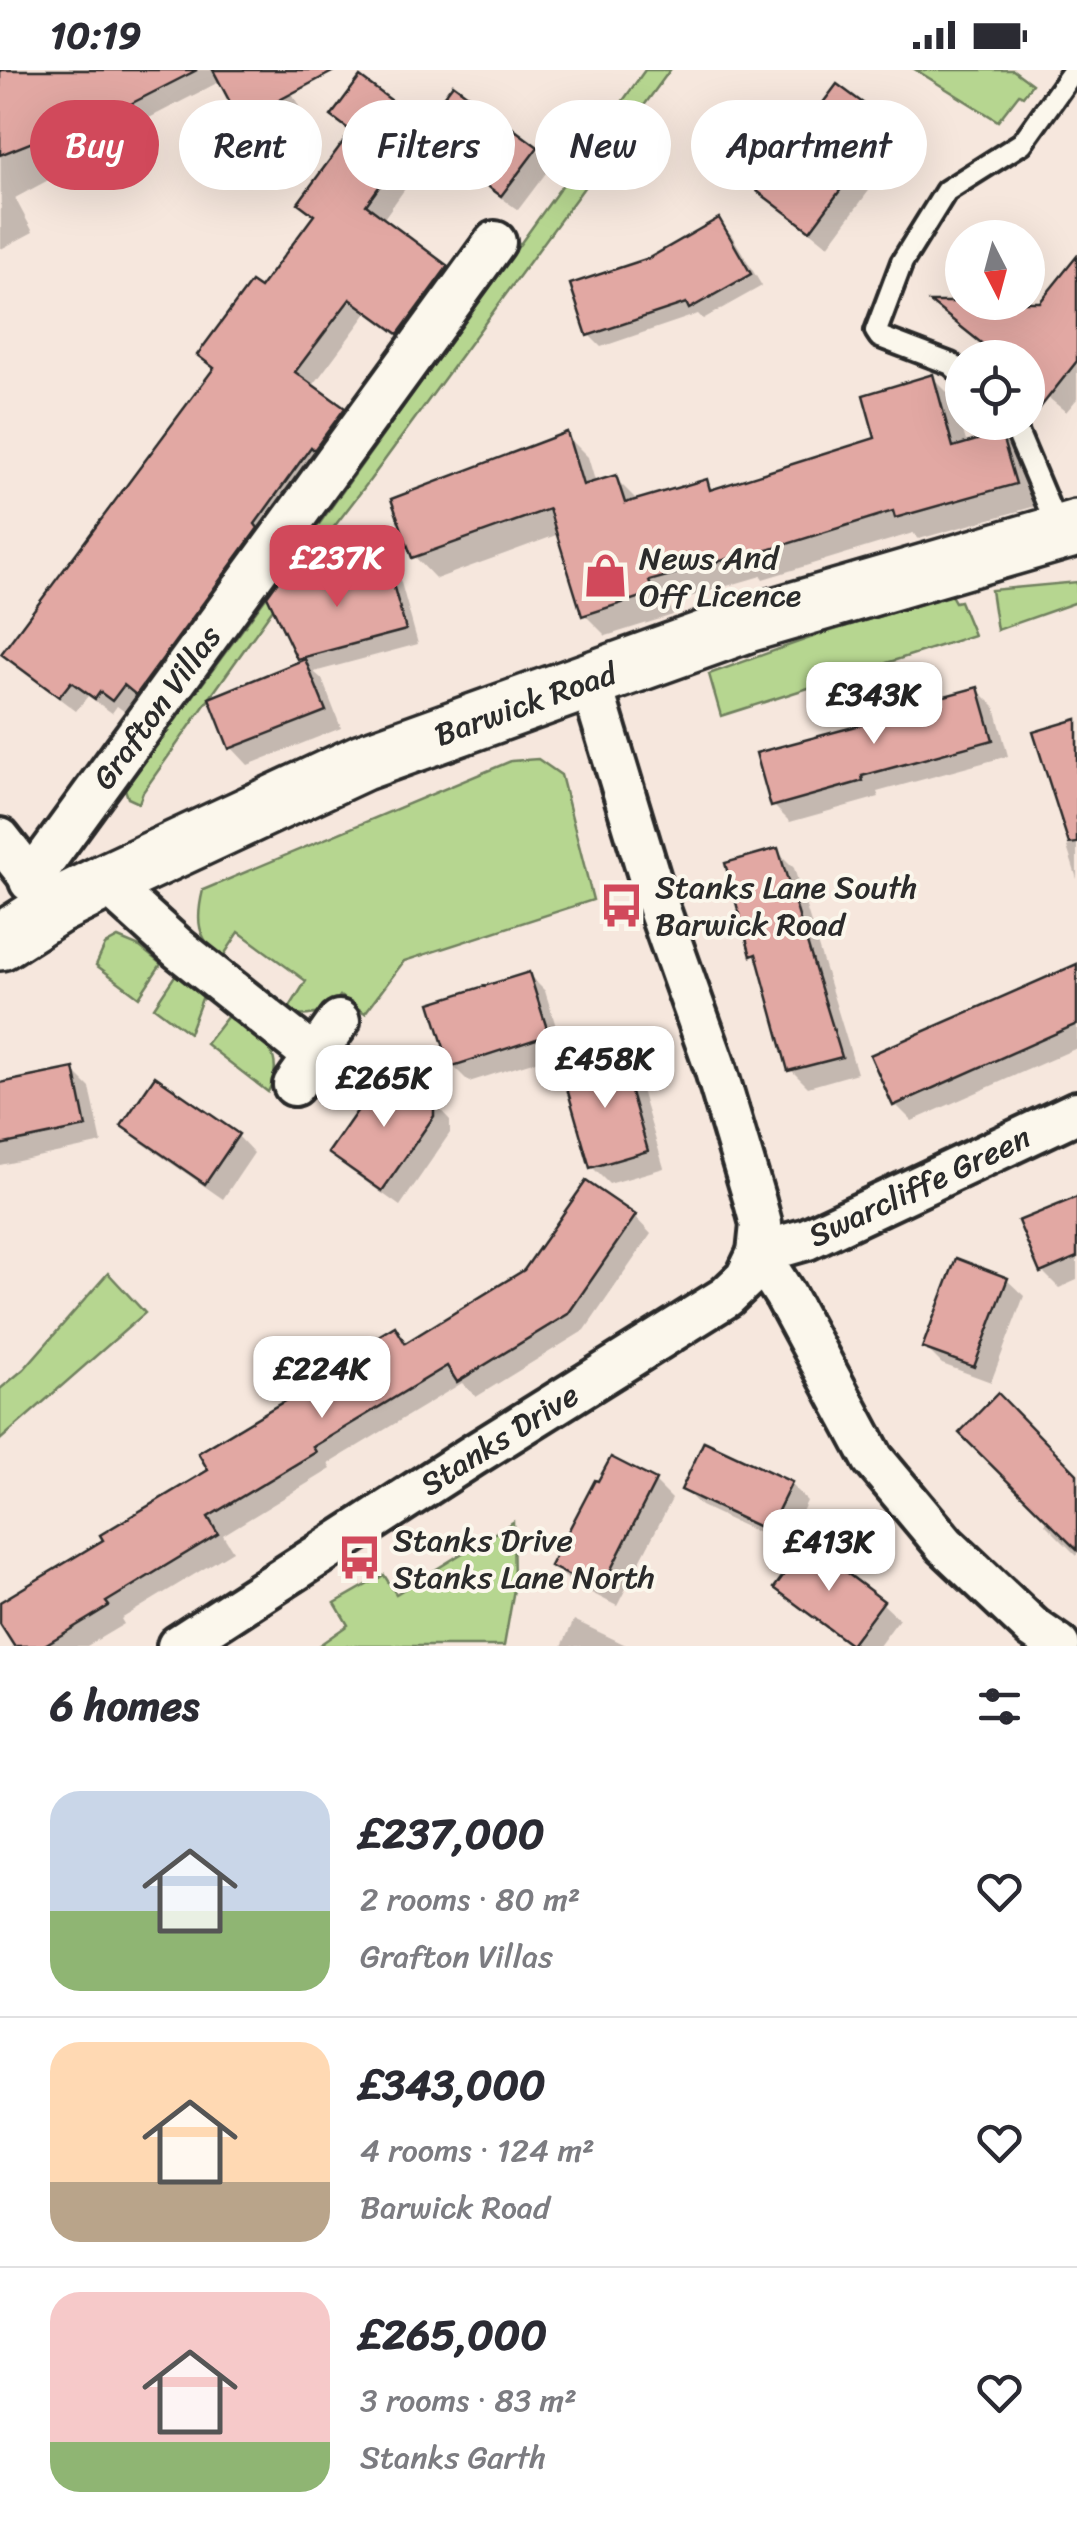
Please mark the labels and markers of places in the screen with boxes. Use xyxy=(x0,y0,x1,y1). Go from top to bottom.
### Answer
pin: £237K xyxy=(267,525,407,610)
place label: News And Off Licence xyxy=(639,530,801,624)
shop icon: News And Off Licence xyxy=(582,552,630,600)
pin: £343K xyxy=(804,662,944,747)
place label: Stanks Lane South Barwick Road xyxy=(655,859,917,953)
bus stop icon: Stanks Lane South Barwick Road xyxy=(598,881,646,929)
pin: £458K xyxy=(535,1026,675,1111)
pin: £265K xyxy=(314,1045,454,1130)
pin: £224K xyxy=(252,1336,392,1421)
pin: £413K xyxy=(759,1509,899,1594)
place label: Stanks Drive Stanks Lane North xyxy=(393,1512,655,1606)
bus stop icon: Stanks Drive Stanks Lane North xyxy=(336,1534,384,1582)

